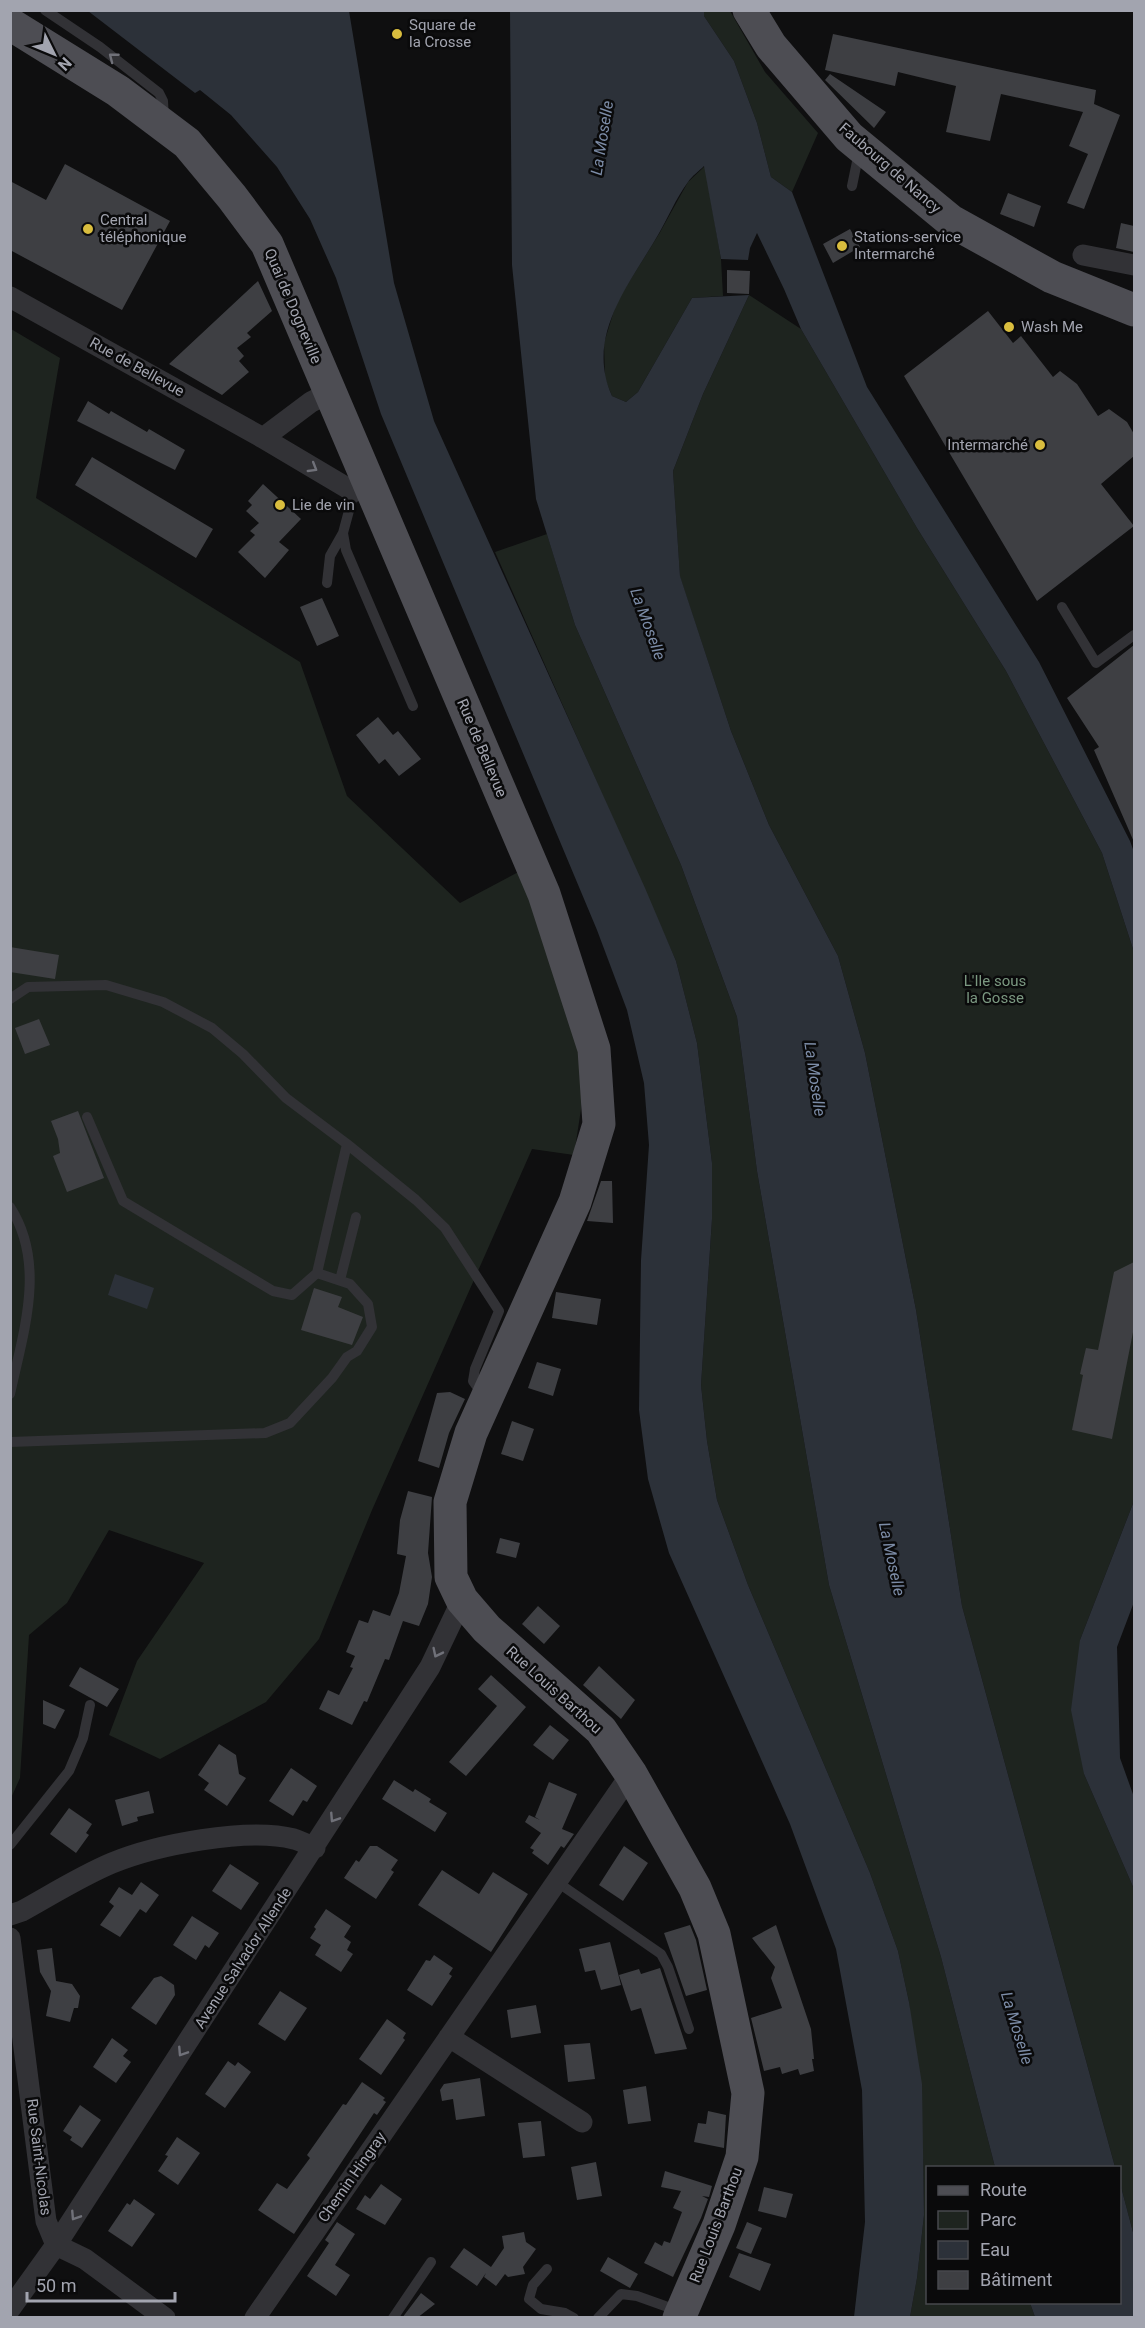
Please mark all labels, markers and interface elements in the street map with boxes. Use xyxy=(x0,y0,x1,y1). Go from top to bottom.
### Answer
place label: Square de la Crosse xyxy=(409,16,476,51)
north arrow xyxy=(24,24,84,84)
marker: Square de la Crosse xyxy=(390,27,404,41)
text: N xyxy=(54,53,75,74)
one-way arrow xyxy=(109,54,120,65)
water label: La Moselle xyxy=(587,99,617,177)
street label: Faubourg de Nancy xyxy=(835,119,945,217)
place label: Central téléphonique xyxy=(100,211,186,246)
marker: Central téléphonique xyxy=(81,222,95,236)
place label: Stations-service Intermarché xyxy=(854,228,961,263)
marker: Stations-service Intermarché xyxy=(835,239,849,253)
street label: Quai de Dogneville xyxy=(261,246,325,366)
place label: Wash Me xyxy=(1021,318,1083,336)
marker: Wash Me xyxy=(1002,320,1016,334)
street label: Rue de Bellevue xyxy=(87,334,187,400)
place label: Intermarché xyxy=(947,436,1028,454)
marker: Intermarché xyxy=(1033,438,1047,452)
one-way arrow xyxy=(307,460,317,472)
place label: Lie de vin xyxy=(292,496,355,514)
marker: Lie de vin xyxy=(273,498,287,512)
water label: La Moselle xyxy=(626,585,670,663)
street label: Rue de Bellevue xyxy=(453,696,511,800)
park label: L'Ile sous la Gosse xyxy=(964,972,1026,1007)
water label: La Moselle xyxy=(800,1040,830,1118)
water label: La Moselle xyxy=(875,1520,909,1598)
street label: Rue Louis Barthou xyxy=(503,1642,605,1738)
one-way arrow xyxy=(433,1647,445,1658)
one-way arrow xyxy=(330,1812,341,1823)
street label: Avenue Salvador Allende xyxy=(191,1884,295,2032)
water label: La Moselle xyxy=(997,1989,1037,2067)
one-way arrow xyxy=(178,2046,189,2057)
street label: Rue Saint-Nicolas xyxy=(23,2098,55,2216)
street label: Chemin Hingray xyxy=(314,2129,390,2225)
street label: Rue Louis Barthou xyxy=(686,2165,746,2285)
legend xyxy=(926,2166,1121,2304)
text: Route xyxy=(980,2179,1027,2200)
one-way arrow xyxy=(72,2209,83,2220)
text: Parc xyxy=(980,2209,1016,2230)
text: Eau xyxy=(980,2239,1010,2260)
scale bar xyxy=(27,2265,176,2303)
text: Bâtiment xyxy=(980,2269,1053,2290)
text: 50 m xyxy=(36,2275,76,2296)

